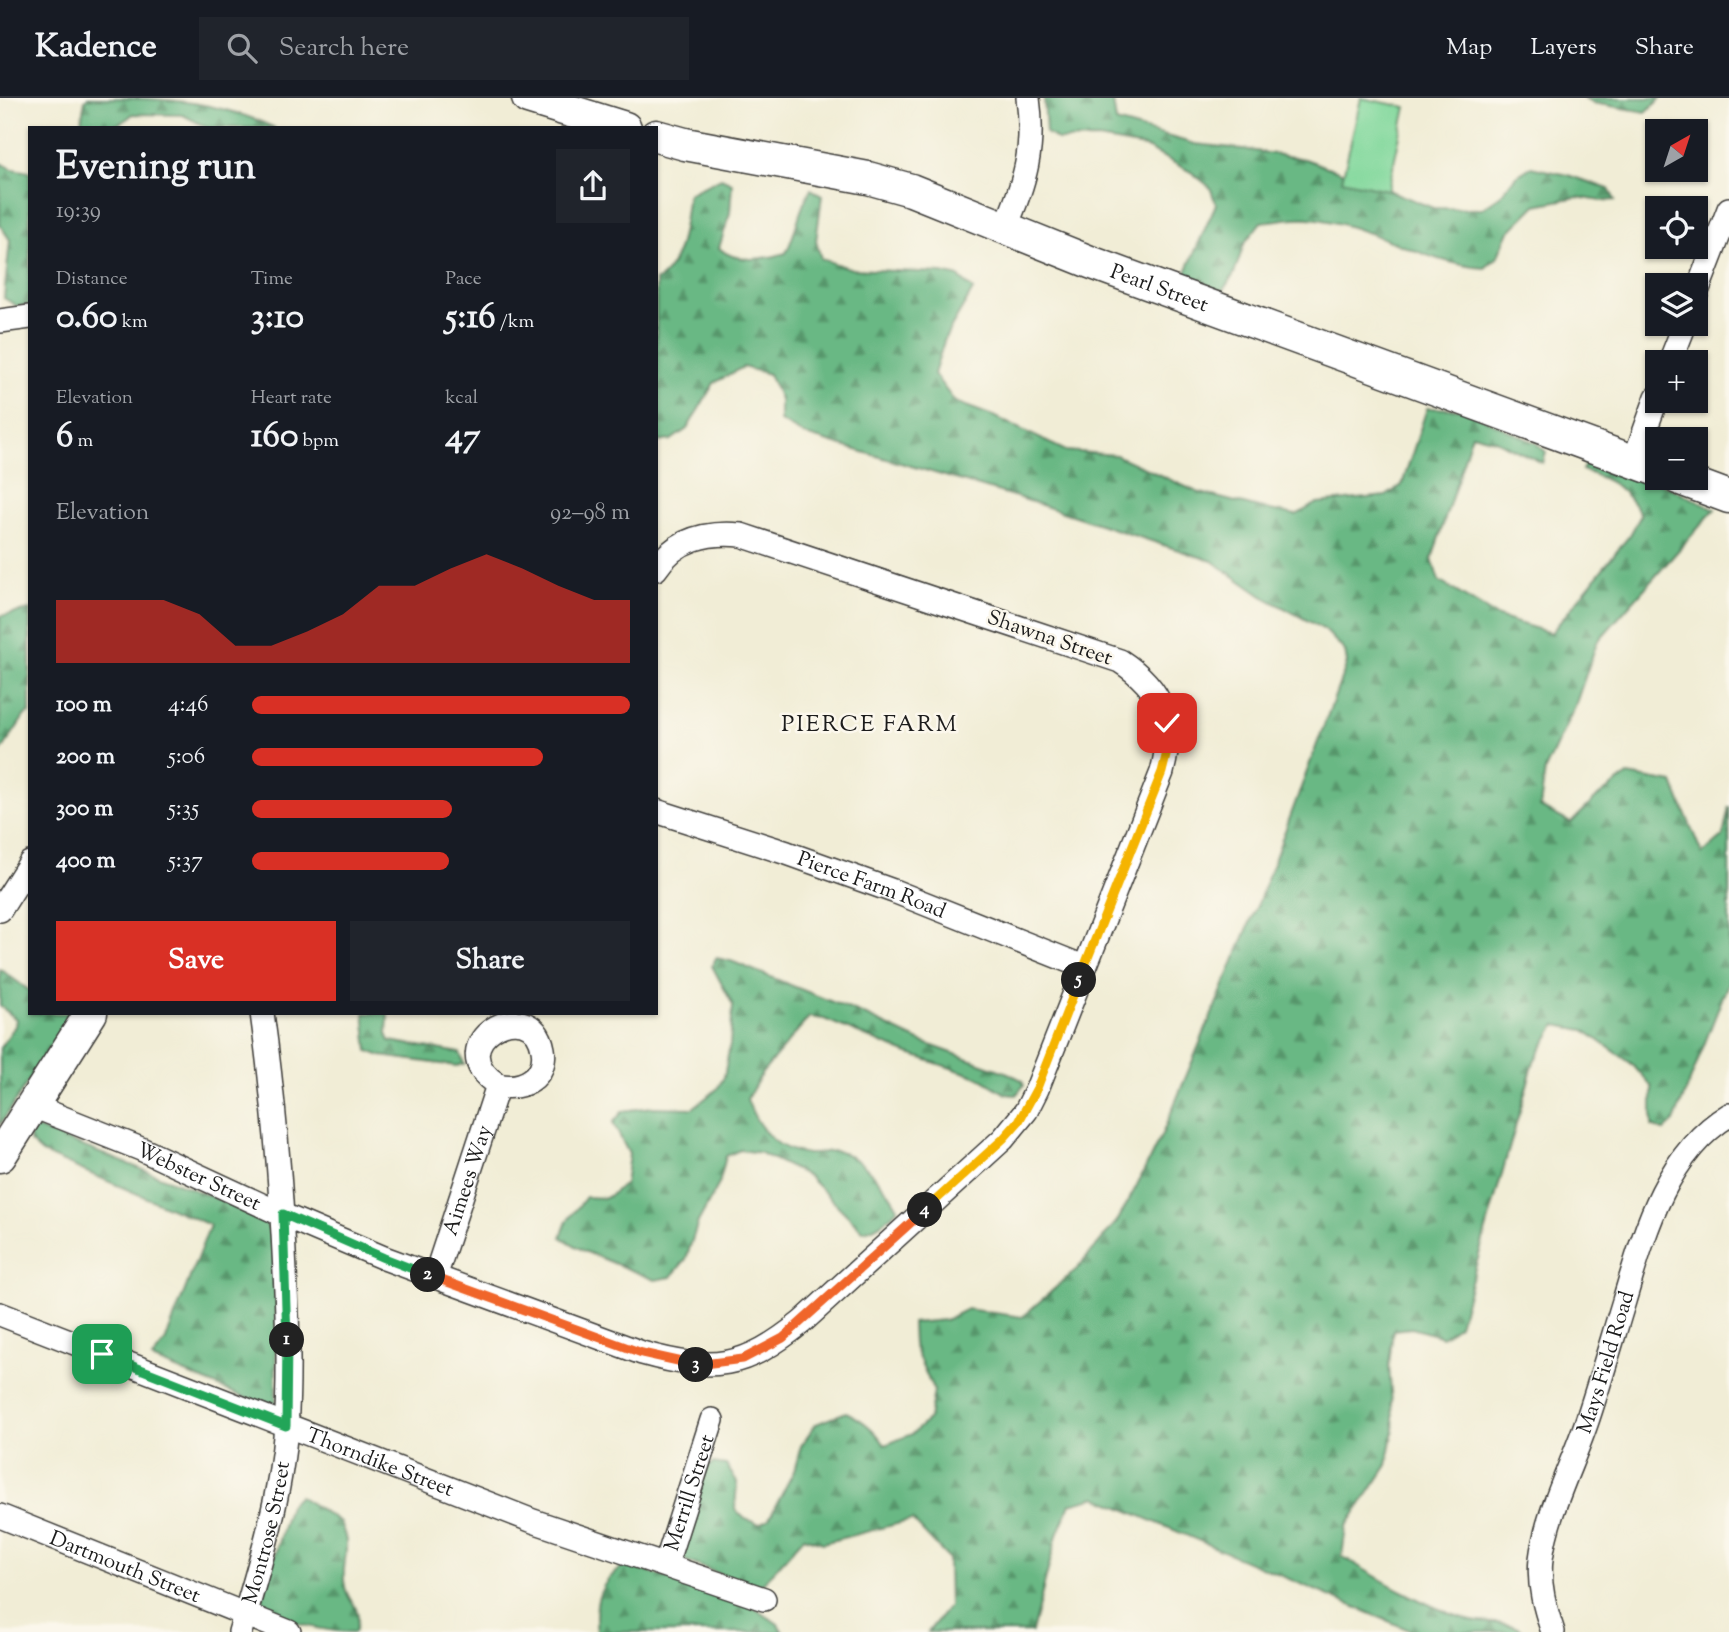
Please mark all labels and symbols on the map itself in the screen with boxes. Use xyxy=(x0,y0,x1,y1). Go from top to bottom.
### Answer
north arrow xyxy=(1645,119,1708,182)
street label: Pearl Street xyxy=(1106,258,1212,321)
street label: Shawna Street xyxy=(983,603,1116,674)
pin xyxy=(1137,693,1197,753)
district label: PIERCE FARM xyxy=(781,709,959,742)
street label: Pierce Farm Road xyxy=(793,845,950,927)
pin: 5 xyxy=(1062,962,1096,998)
street label: Aimees Way xyxy=(437,1121,501,1240)
street label: Webster Street xyxy=(131,1136,265,1220)
pin: 4 xyxy=(908,1192,942,1228)
pin: 2 xyxy=(410,1258,446,1292)
street label: Mays Field Road xyxy=(1571,1288,1643,1438)
pin: 1 xyxy=(270,1322,304,1358)
pin xyxy=(72,1324,132,1384)
pin: 3 xyxy=(678,1348,714,1382)
street label: Thorndike Street xyxy=(302,1421,458,1506)
street label: Merrill Street xyxy=(658,1431,723,1555)
street label: Montrose Street xyxy=(236,1459,299,1608)
street label: Dartmouth Street xyxy=(45,1524,204,1612)

